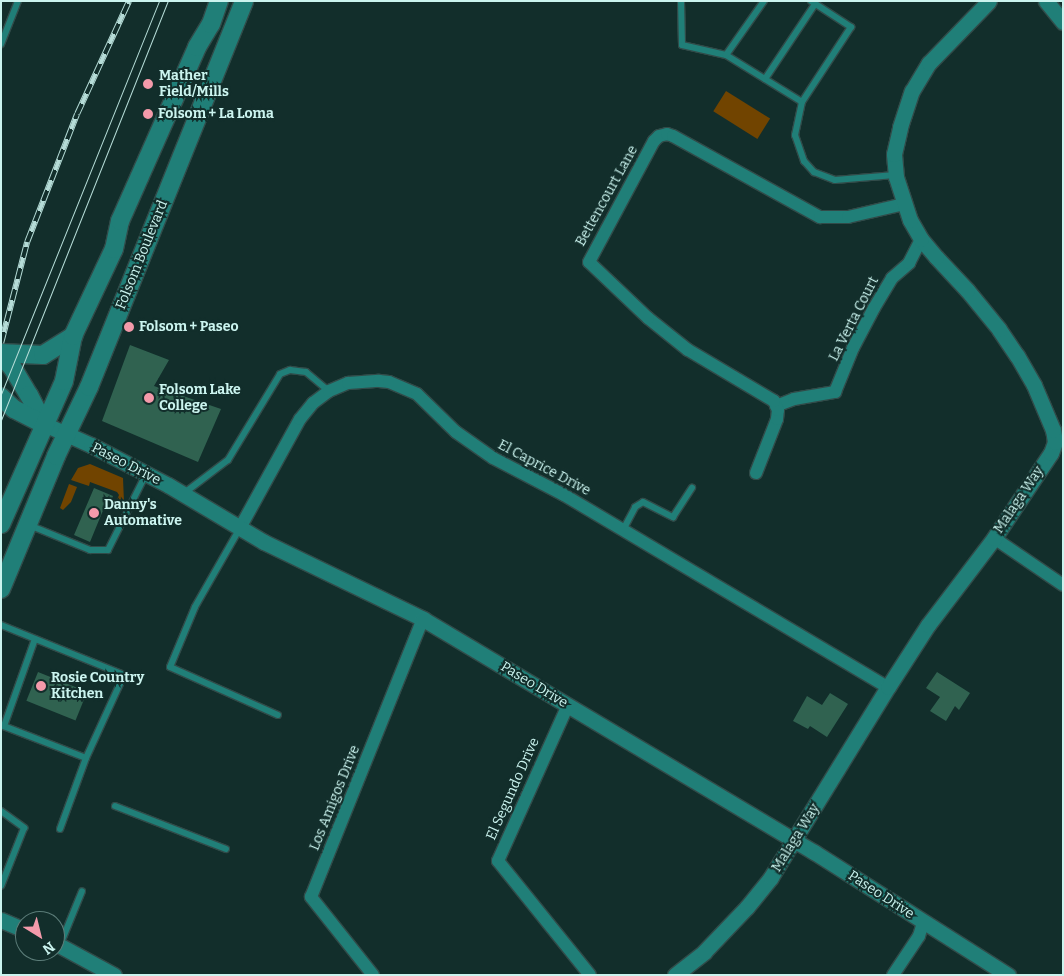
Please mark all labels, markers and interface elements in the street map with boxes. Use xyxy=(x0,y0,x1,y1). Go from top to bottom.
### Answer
place label: Mather Field/Mills xyxy=(159,68,229,100)
marker: Mather Field/Mills xyxy=(141,77,155,91)
place label: Folsom + La Loma xyxy=(158,106,274,122)
marker: Folsom + La Loma xyxy=(142,108,154,120)
street label: Bettencourt Lane xyxy=(572,143,642,249)
street label: Folsom Boulevard xyxy=(112,198,172,312)
street label: La Verta Court xyxy=(826,274,882,364)
place label: Folsom + Paseo xyxy=(139,319,239,335)
marker: Folsom + Paseo xyxy=(123,321,135,333)
place label: Folsom Lake College xyxy=(159,382,241,414)
marker: Folsom Lake College xyxy=(143,392,155,404)
street label: El Caprice Drive xyxy=(495,437,593,499)
street label: Paseo Drive xyxy=(89,439,163,489)
street label: Malaga Way xyxy=(990,463,1048,537)
place label: Danny's Automative xyxy=(104,497,182,530)
marker: Danny's Automative xyxy=(88,507,100,519)
street label: Paseo Drive xyxy=(497,658,571,712)
place label: Rosie Country Kitchen xyxy=(51,670,144,702)
marker: Rosie Country Kitchen xyxy=(35,680,47,692)
street label: El Segundo Drive xyxy=(483,735,543,843)
street label: Los Amigos Drive xyxy=(306,743,364,853)
street label: Malaga Way xyxy=(768,801,824,875)
street label: Paseo Drive xyxy=(845,867,917,923)
north arrow xyxy=(15,911,65,961)
text: N xyxy=(39,938,58,958)

